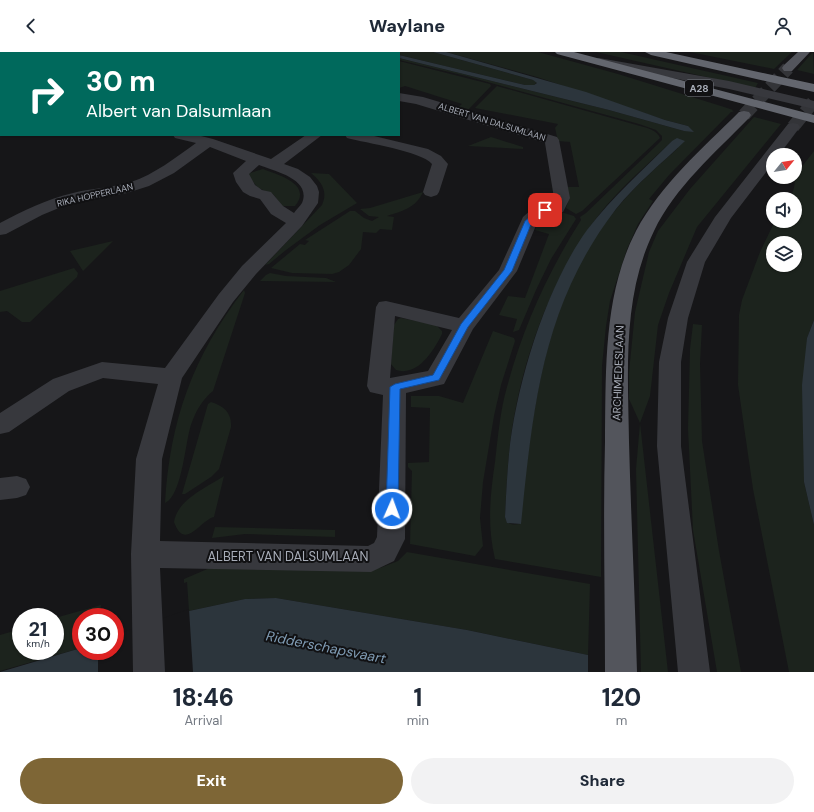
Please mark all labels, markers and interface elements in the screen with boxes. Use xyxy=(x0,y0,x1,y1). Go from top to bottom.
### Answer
text: Waylane xyxy=(369,14,445,38)
icon: back xyxy=(20,15,42,37)
icon: person xyxy=(772,15,794,37)
text: 30 m xyxy=(86,63,156,100)
icon: right xyxy=(20,68,72,120)
road number: A28 xyxy=(685,80,713,96)
text: Albert van Dalsumlaan xyxy=(86,99,271,123)
street label: ALBERT VAN DALSUMLAAN xyxy=(437,100,547,144)
north arrow xyxy=(766,148,802,184)
map controls xyxy=(766,148,802,272)
street label: RIKA HOPPERLAAN xyxy=(56,180,134,210)
button: sound xyxy=(766,192,802,228)
pin xyxy=(528,193,562,227)
icon: arrive xyxy=(534,199,556,221)
button: layers xyxy=(766,236,802,272)
street label: ARCHIMEDESLAAN xyxy=(609,325,627,421)
position arrow xyxy=(371,488,413,530)
street label: ALBERT VAN DALSUMLAAN xyxy=(207,548,369,565)
speed limit sign: 30 xyxy=(72,608,124,660)
text: 21 xyxy=(29,616,47,642)
water label: Ridderschapsvaart xyxy=(265,627,388,668)
text: km/h xyxy=(26,637,50,650)
text: 18:46 xyxy=(173,682,234,713)
text: 1 xyxy=(413,682,422,713)
text: 120 xyxy=(602,682,641,713)
text: Arrival xyxy=(184,712,222,729)
text: min xyxy=(407,712,429,729)
text: m xyxy=(616,712,627,729)
button: Exit xyxy=(20,758,403,804)
button: Share xyxy=(411,758,794,804)

